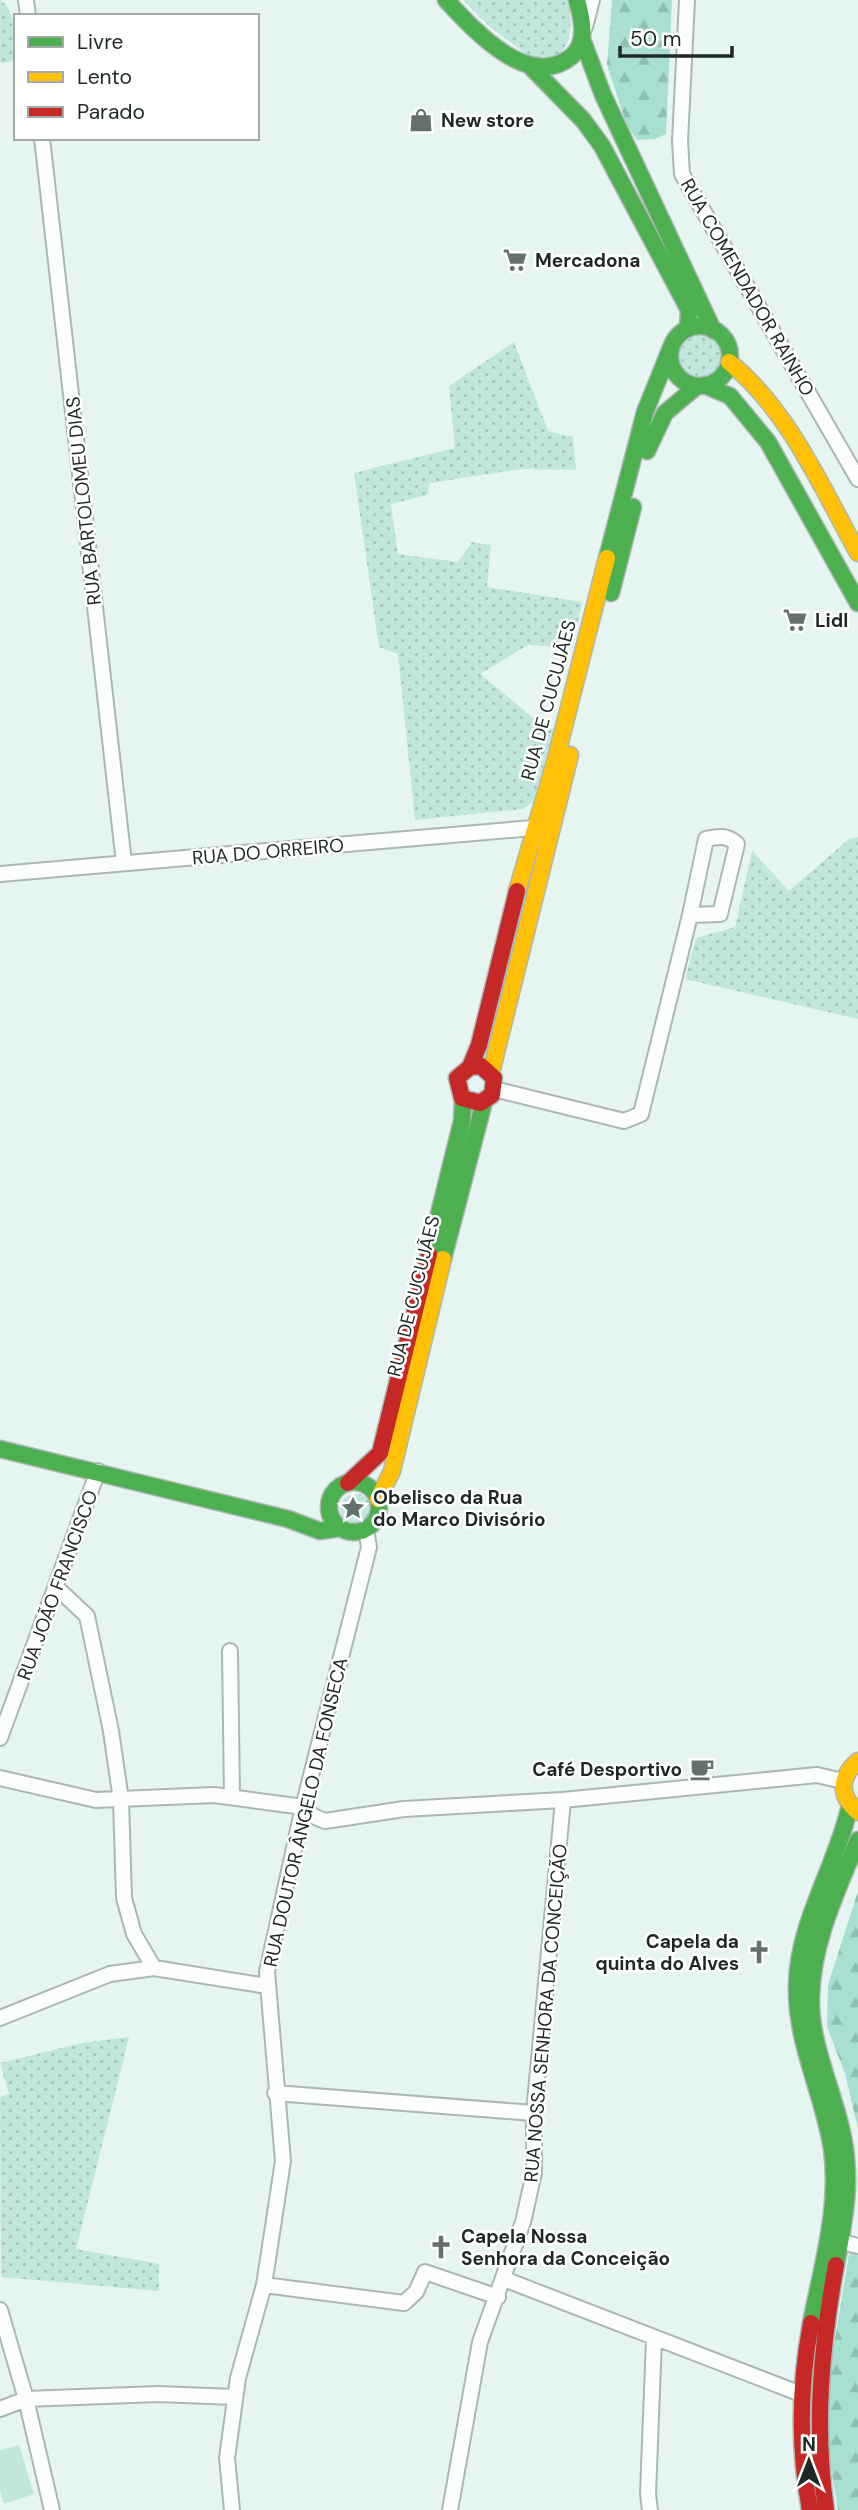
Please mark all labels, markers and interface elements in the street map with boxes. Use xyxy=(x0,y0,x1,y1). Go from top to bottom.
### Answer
legend xyxy=(14,14,259,140)
scale bar xyxy=(620,14,732,58)
text: 50 m xyxy=(630,25,681,53)
text: Livre xyxy=(77,28,124,56)
text: Lento xyxy=(77,63,132,91)
text: Parado xyxy=(77,98,145,126)
shop icon: New store xyxy=(407,106,435,134)
place label: New store xyxy=(441,108,534,133)
street label: RUA COMENDADOR RAINHO xyxy=(675,174,820,400)
supermarket icon: Mercadona xyxy=(501,246,529,274)
place label: Mercadona xyxy=(535,248,640,273)
street label: RUA BARTOLOMEU DIAS xyxy=(60,395,107,606)
supermarket icon: Lidl xyxy=(781,606,809,634)
place label: Lidl xyxy=(815,608,848,633)
street label: RUA DE CUCUJÃES xyxy=(515,617,582,783)
street label: RUA DO ORREIRO xyxy=(191,832,345,871)
street label: RUA DE CUCUJÃES xyxy=(381,1213,446,1379)
place label: Obelisco da Rua do Marco Divisório xyxy=(373,1485,546,1532)
street label: RUA JOÃO FRANCISCO xyxy=(11,1487,103,1684)
place icon: Obelisco da Rua do Marco Divisório xyxy=(339,1494,367,1522)
street label: RUA DOUTOR ÂNGELO DA FONSECA xyxy=(258,1655,353,1969)
cafe icon: Café Desportivo xyxy=(688,1755,716,1783)
place label: Café Desportivo xyxy=(532,1757,682,1782)
street label: RUA NOSSA SENHORA DA CONCEIÇÃO xyxy=(518,1843,573,2183)
place label: Capela da quinta do Alves xyxy=(595,1929,739,1976)
church icon: Capela da quinta do Alves xyxy=(745,1938,773,1966)
place label: Capela Nossa Senhora da Conceição xyxy=(461,2224,670,2271)
church icon: Capela Nossa Senhora da Conceição xyxy=(427,2233,455,2261)
north arrow xyxy=(774,2426,844,2496)
text: N xyxy=(802,2432,816,2457)

